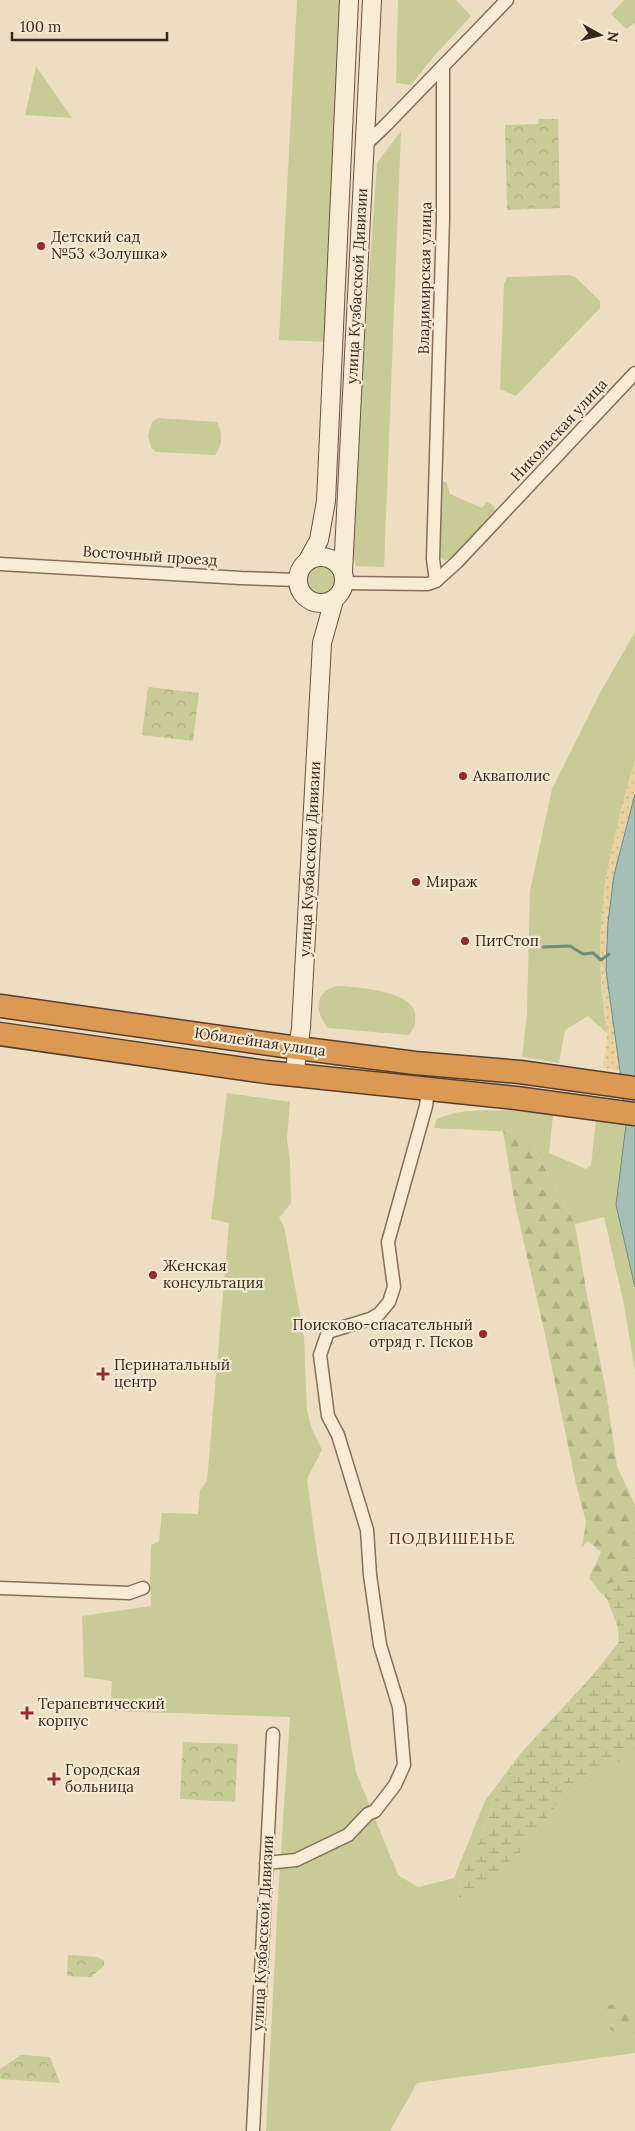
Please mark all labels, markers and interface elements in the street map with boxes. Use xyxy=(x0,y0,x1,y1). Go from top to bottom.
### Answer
scale bar xyxy=(12,10,168,42)
north arrow xyxy=(575,10,625,60)
text: 100 m xyxy=(20,17,61,36)
text: N xyxy=(603,30,623,44)
street label: улица Кузбасской Дивизии xyxy=(342,187,371,384)
street label: Владимирская улица xyxy=(414,201,435,354)
place label: Детский сад №53 «Золушка» xyxy=(51,227,168,263)
marker: Детский сад №53 «Золушка» xyxy=(35,240,47,252)
street label: Никольская улица xyxy=(506,374,611,485)
street label: Восточный проезд xyxy=(82,541,218,570)
street label: улица Кузбасской Дивизии xyxy=(295,760,324,957)
place label: Акваполис xyxy=(472,766,550,785)
marker: Акваполис xyxy=(457,770,469,782)
place label: Мираж xyxy=(426,872,478,891)
marker: Мираж xyxy=(410,876,422,888)
place label: ПитСтоп xyxy=(475,931,539,950)
marker: ПитСтоп xyxy=(459,935,471,947)
street label: Юбилейная улица xyxy=(193,1023,327,1060)
place label: Женская консультация xyxy=(163,1256,263,1292)
marker: Женская консультация xyxy=(147,1269,159,1281)
place label: Поисково-спасательный отряд г. Псков xyxy=(293,1315,473,1351)
marker: Поисково-спасательный отряд г. Псков xyxy=(477,1328,489,1340)
place label: Перинатальный центр xyxy=(114,1355,230,1391)
marker: Перинатальный центр xyxy=(96,1367,110,1381)
district label: ПОДВИШЕНЬЕ xyxy=(389,1528,515,1548)
place label: Терапевтический корпус xyxy=(38,1694,165,1730)
marker: Терапевтический корпус xyxy=(20,1706,34,1720)
place label: Городская больница xyxy=(65,1760,141,1796)
marker: Городская больница xyxy=(47,1772,61,1786)
street label: улица Кузбасской Дивизии xyxy=(248,1834,277,2031)

